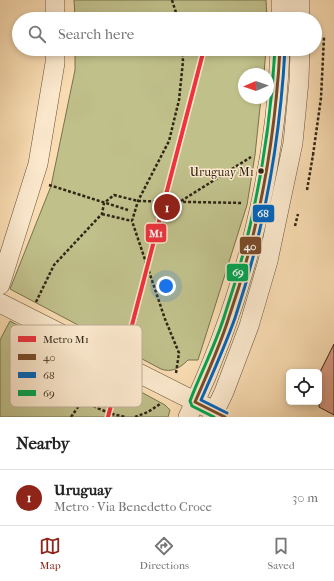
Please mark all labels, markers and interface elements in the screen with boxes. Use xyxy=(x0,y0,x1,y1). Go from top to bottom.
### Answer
search box xyxy=(12,12,322,56)
icon: search xyxy=(26,23,48,45)
text: Search here xyxy=(58,25,134,43)
north arrow xyxy=(238,68,274,104)
place label: Uruguay M1 xyxy=(190,165,254,179)
marker: Uruguay M1 xyxy=(256,166,266,176)
pin: 1 xyxy=(154,192,180,222)
line badge: 68 xyxy=(252,204,275,223)
text: 68 xyxy=(257,207,269,220)
line badge: M1 xyxy=(145,223,167,243)
text: M1 xyxy=(148,227,163,240)
line badge: 40 xyxy=(239,236,262,255)
text: 40 xyxy=(243,240,256,253)
line badge: 69 xyxy=(226,263,249,282)
text: 69 xyxy=(232,266,244,279)
your location xyxy=(156,276,176,296)
legend xyxy=(10,325,142,407)
text: Metro M1 xyxy=(43,333,89,346)
text: 40 xyxy=(43,351,56,364)
text: 68 xyxy=(43,369,54,382)
map controls xyxy=(286,369,322,405)
button: locate xyxy=(286,369,322,405)
text: 69 xyxy=(43,387,55,400)
text: Nearby xyxy=(16,433,70,453)
text: Uruguay xyxy=(54,481,112,499)
text: 1 xyxy=(27,490,31,505)
text: 30 m xyxy=(292,490,318,505)
text: Metro · Via Benedetto Croce xyxy=(54,499,212,514)
tab: Map xyxy=(39,535,61,572)
tab: Directions xyxy=(140,535,189,572)
tab: Saved xyxy=(267,535,295,572)

